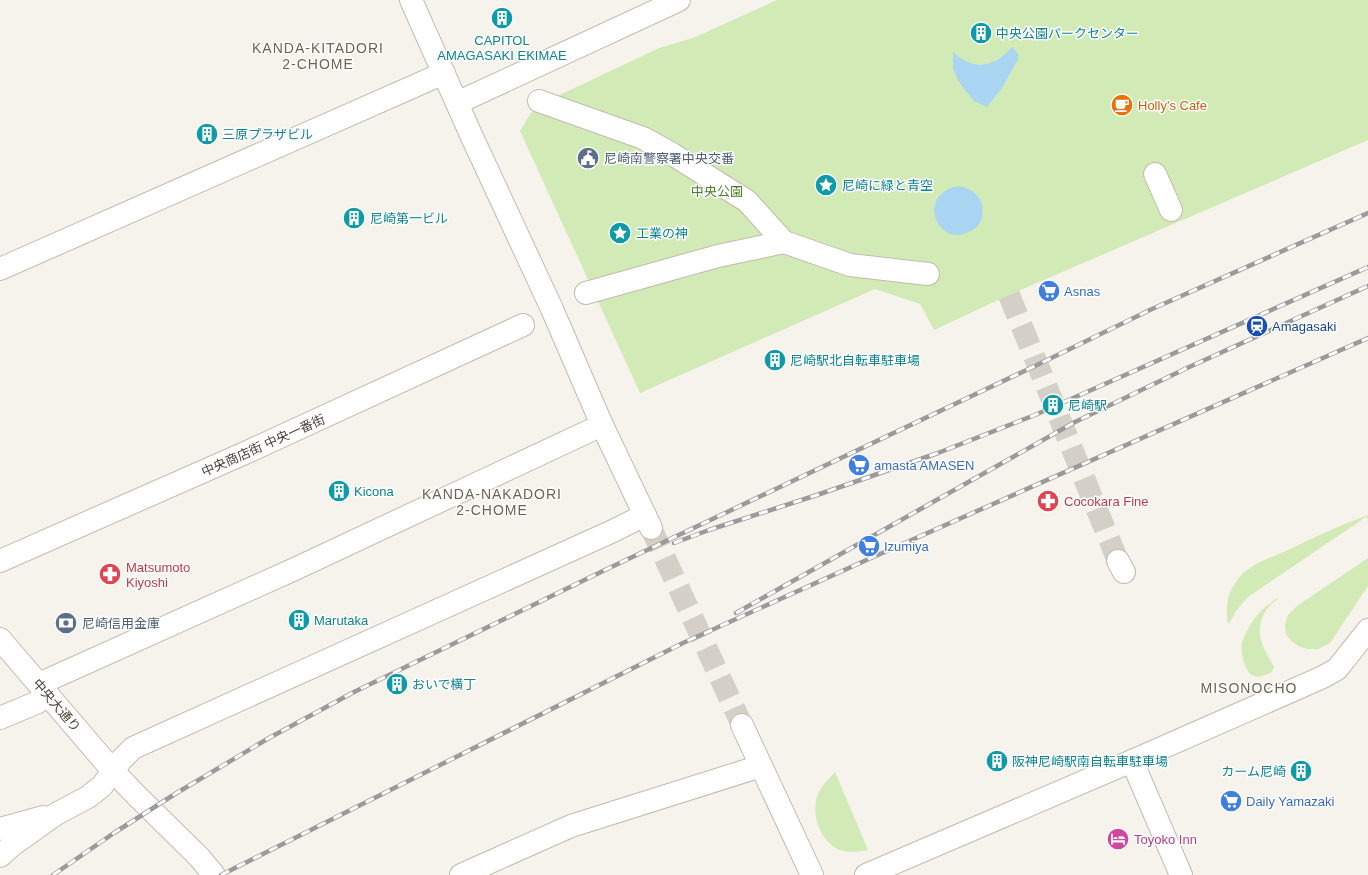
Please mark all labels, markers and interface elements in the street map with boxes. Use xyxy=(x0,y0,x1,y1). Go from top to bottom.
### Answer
building icon: CAPITOL AMAGASAKI EKIMAE xyxy=(489,5,515,31)
building icon: 中央公園パークセンター xyxy=(968,20,994,46)
place label: 中央公園パークセンター xyxy=(996,26,1139,41)
place label: CAPITOL AMAGASAKI EKIMAE xyxy=(437,33,567,63)
district label: KANDA-KITADORI 2-CHOME xyxy=(252,40,384,72)
cafe icon: Holly's Cafe xyxy=(1109,92,1135,118)
place label: Holly's Cafe xyxy=(1138,98,1207,113)
building icon: 三原プラザビル xyxy=(194,121,220,147)
place label: 三原プラザビル xyxy=(222,127,313,142)
public building icon: 尼崎南警察署中央交番 xyxy=(575,145,601,171)
place label: 尼崎南警察署中央交番 xyxy=(604,151,734,166)
place icon: 尼崎に緑と青空 xyxy=(813,172,839,198)
place label: 尼崎に緑と青空 xyxy=(842,178,933,193)
park label: 中央公園 xyxy=(691,184,743,199)
building icon: 尼崎第一ビル xyxy=(341,205,367,231)
place label: 尼崎第一ビル xyxy=(370,211,448,226)
place icon: 工業の神 xyxy=(607,220,633,246)
place label: 工業の神 xyxy=(636,226,688,241)
supermarket icon: Asnas xyxy=(1036,278,1062,304)
place label: Asnas xyxy=(1064,284,1101,299)
station icon: Amagasaki xyxy=(1244,313,1270,339)
place label: Amagasaki xyxy=(1272,319,1336,334)
building icon: 尼崎駅北自転車駐車場 xyxy=(762,347,788,373)
place label: 尼崎駅北自転車駐車場 xyxy=(790,353,920,368)
building icon: 尼崎駅 xyxy=(1040,392,1066,418)
place label: 尼崎駅 xyxy=(1068,398,1107,413)
street label: 中央商店街 中央一番街 xyxy=(199,411,327,479)
supermarket icon: amasta AMASEN xyxy=(846,452,872,478)
place label: amasta AMASEN xyxy=(874,458,974,473)
building icon: Kicona xyxy=(326,478,352,504)
place label: Kicona xyxy=(354,484,395,499)
district label: KANDA-NAKADORI 2-CHOME xyxy=(422,486,562,518)
pharmacy icon: Cocokara Fine xyxy=(1035,488,1061,514)
place label: Cocokara Fine xyxy=(1064,494,1149,509)
supermarket icon: Izumiya xyxy=(856,533,882,559)
place label: Izumiya xyxy=(884,539,930,554)
place label: Matsumoto Kiyoshi xyxy=(126,560,190,590)
pharmacy icon: Matsumoto Kiyoshi xyxy=(97,561,123,587)
building icon: Marutaka xyxy=(286,607,312,633)
bank icon: 尼崎信用金庫 xyxy=(53,610,79,636)
place label: Marutaka xyxy=(314,613,369,628)
place label: 尼崎信用金庫 xyxy=(82,616,160,631)
building icon: おいで横丁 xyxy=(384,671,410,697)
street label: 中央大通り xyxy=(30,676,84,735)
place label: おいで横丁 xyxy=(412,677,477,692)
district label: MISONOCHO xyxy=(1201,680,1297,696)
building icon: 阪神尼崎駅南自転車駐車場 xyxy=(984,748,1010,774)
place label: 阪神尼崎駅南自転車駐車場 xyxy=(1012,754,1168,769)
building icon: カーム尼崎 xyxy=(1288,758,1314,784)
place label: カーム尼崎 xyxy=(1221,764,1286,779)
supermarket icon: Daily Yamazaki xyxy=(1218,788,1244,814)
place label: Daily Yamazaki xyxy=(1246,794,1334,809)
hotel icon: Toyoko Inn xyxy=(1105,826,1131,852)
place label: Toyoko Inn xyxy=(1134,832,1197,847)

